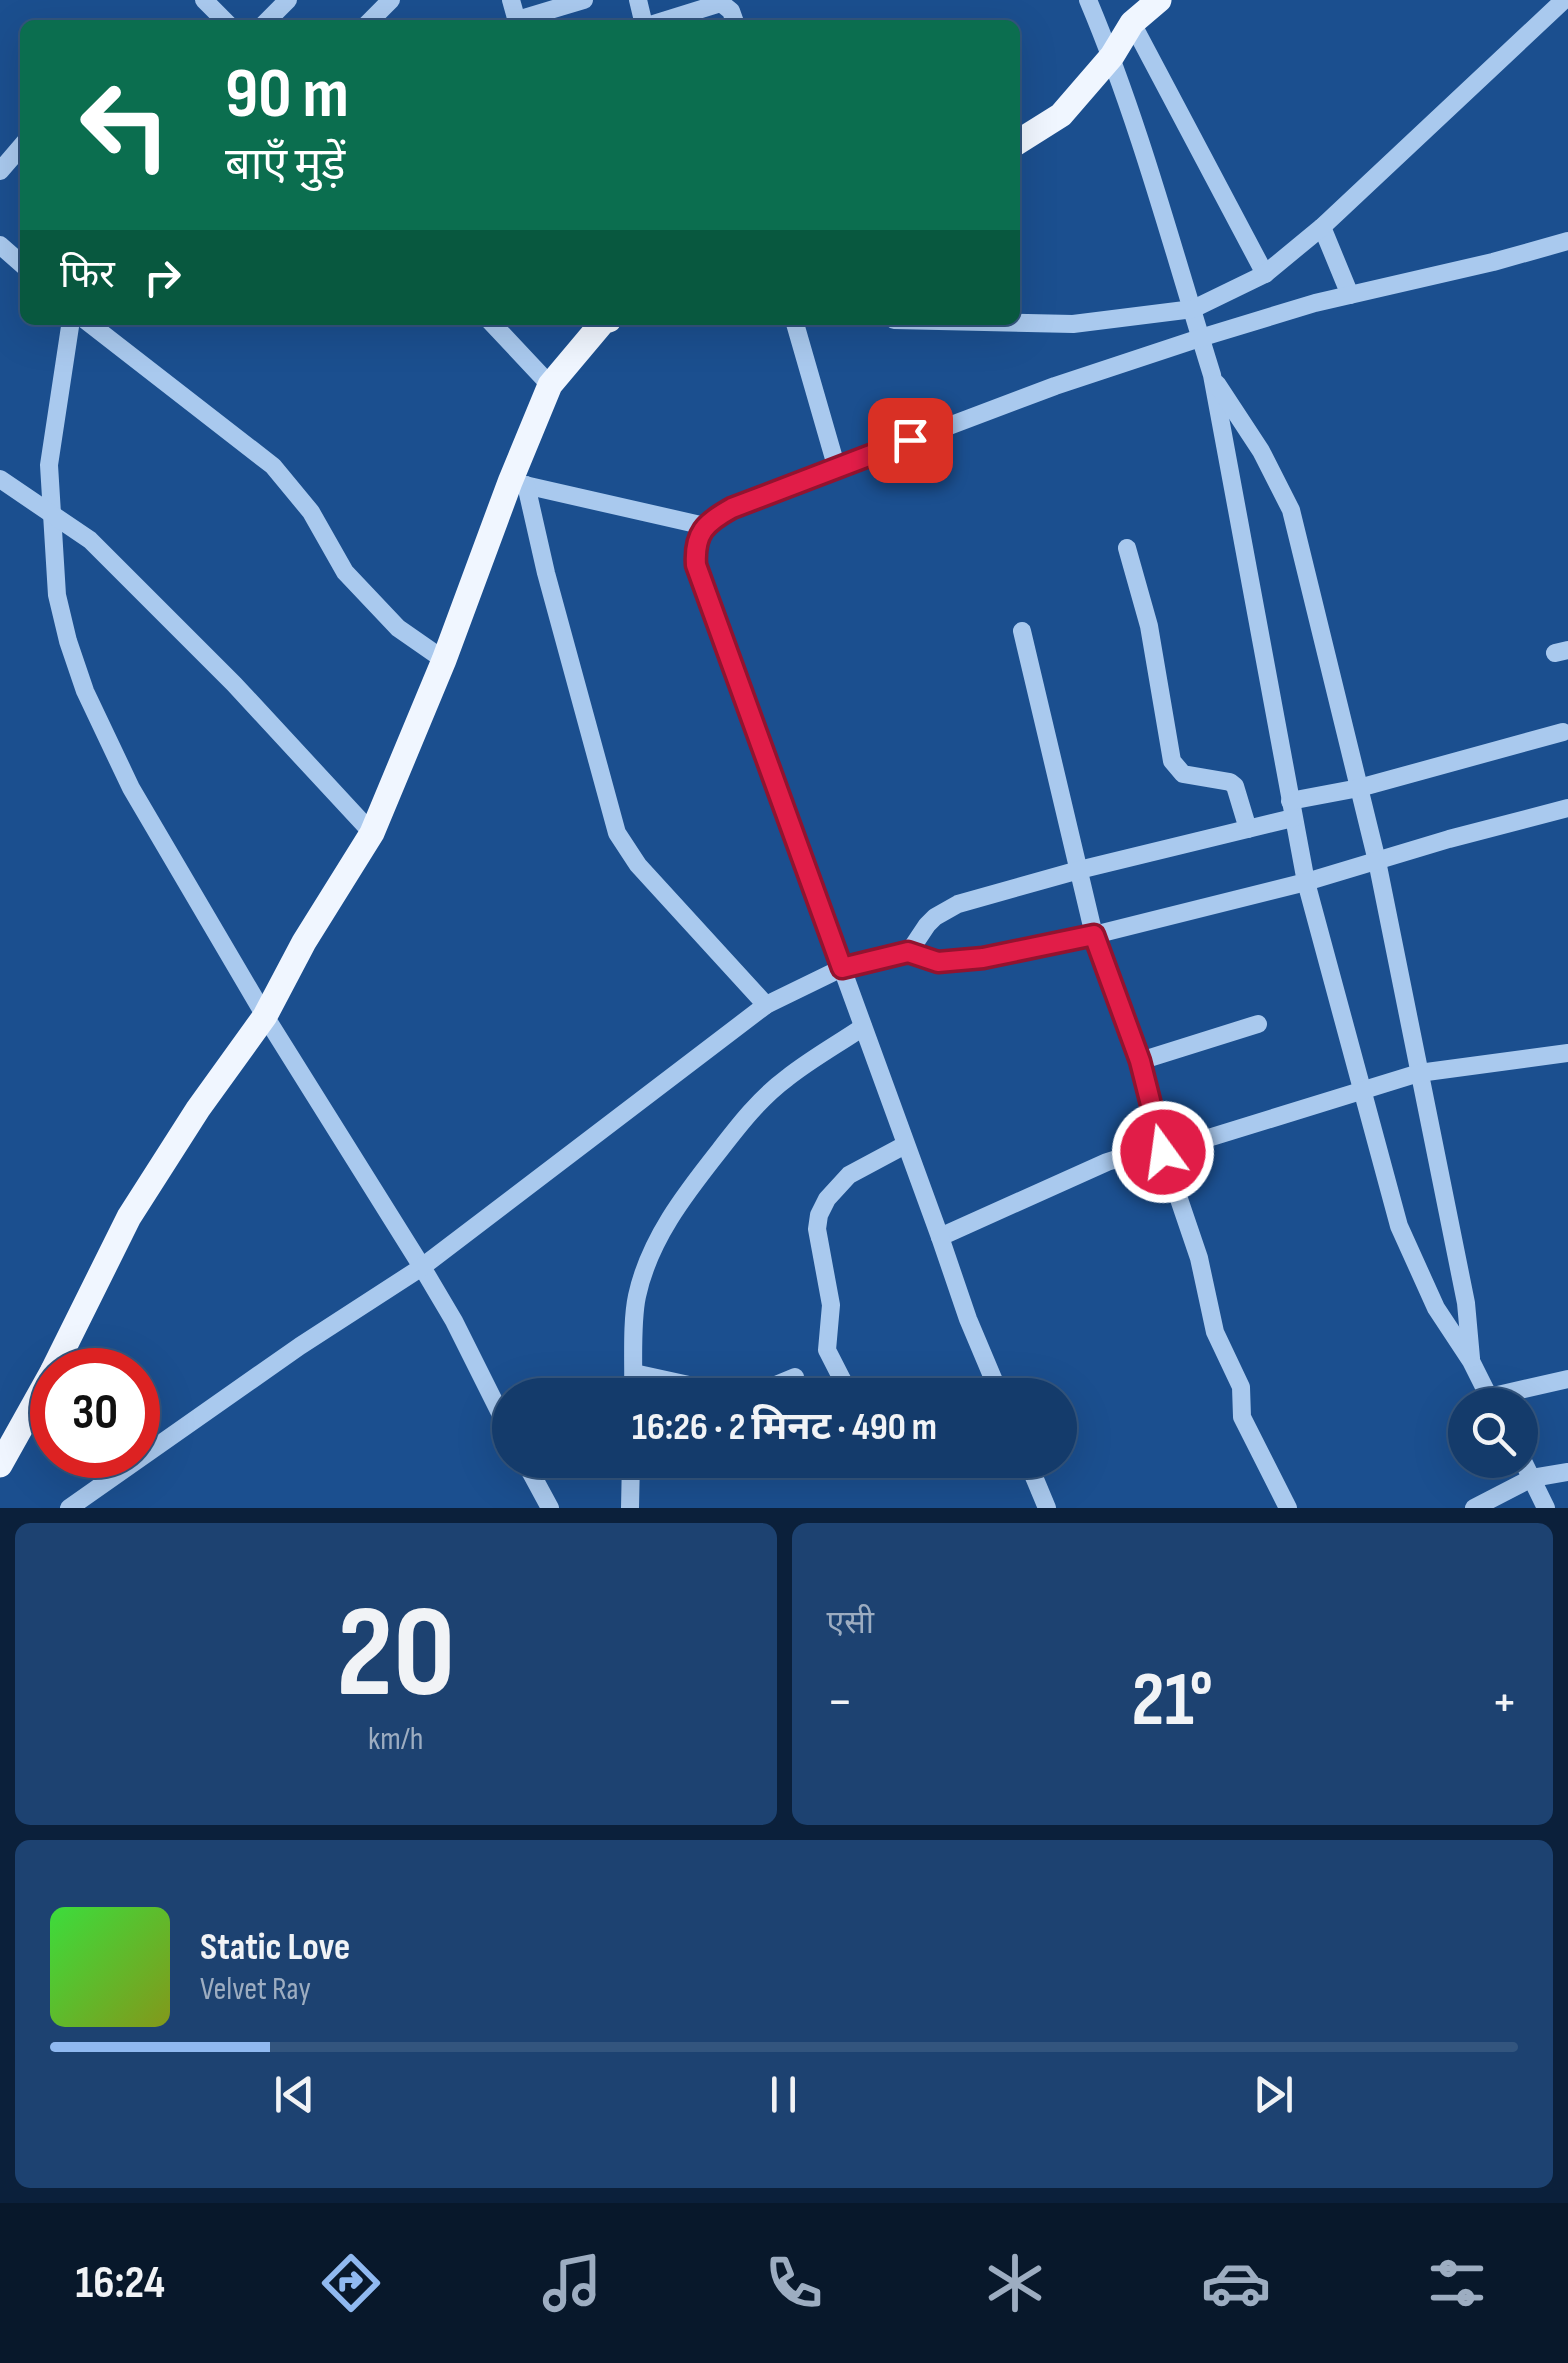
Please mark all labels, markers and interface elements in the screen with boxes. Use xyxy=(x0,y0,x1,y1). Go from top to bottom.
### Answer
text: 90 m xyxy=(225,53,349,137)
icon: left xyxy=(60,60,190,190)
text: बाएँ मुड़ें xyxy=(225,138,345,193)
icon: right xyxy=(135,250,190,305)
text: फिर xyxy=(60,253,115,298)
pin xyxy=(868,398,953,483)
icon: arrive xyxy=(883,413,938,468)
position arrow xyxy=(1111,1100,1215,1204)
speed limit sign: 30 xyxy=(30,1348,160,1478)
map controls xyxy=(1448,1388,1538,1478)
button: search xyxy=(1448,1388,1538,1478)
text: 16:26 · 2 मिनट · 490 m xyxy=(632,1405,937,1450)
text: 20 xyxy=(336,1577,455,1733)
text: एसी xyxy=(827,1604,874,1643)
text: 21° xyxy=(1132,1656,1213,1747)
text: − xyxy=(827,1669,853,1736)
text: + xyxy=(1491,1669,1518,1736)
text: km/h xyxy=(368,1720,423,1759)
text: Static Love xyxy=(200,1925,350,1970)
text: Velvet Ray xyxy=(200,1970,311,2009)
icon: previous xyxy=(267,2067,322,2122)
icon: pause xyxy=(756,2067,811,2122)
icon: next xyxy=(1246,2067,1301,2122)
icon: directions xyxy=(316,2248,386,2318)
icon: music xyxy=(537,2248,607,2318)
icon: phone xyxy=(759,2248,829,2318)
icon: climate xyxy=(980,2248,1050,2318)
icon: car xyxy=(1201,2248,1271,2318)
icon: filters xyxy=(1422,2248,1492,2318)
text: 16:24 xyxy=(76,2256,165,2311)

